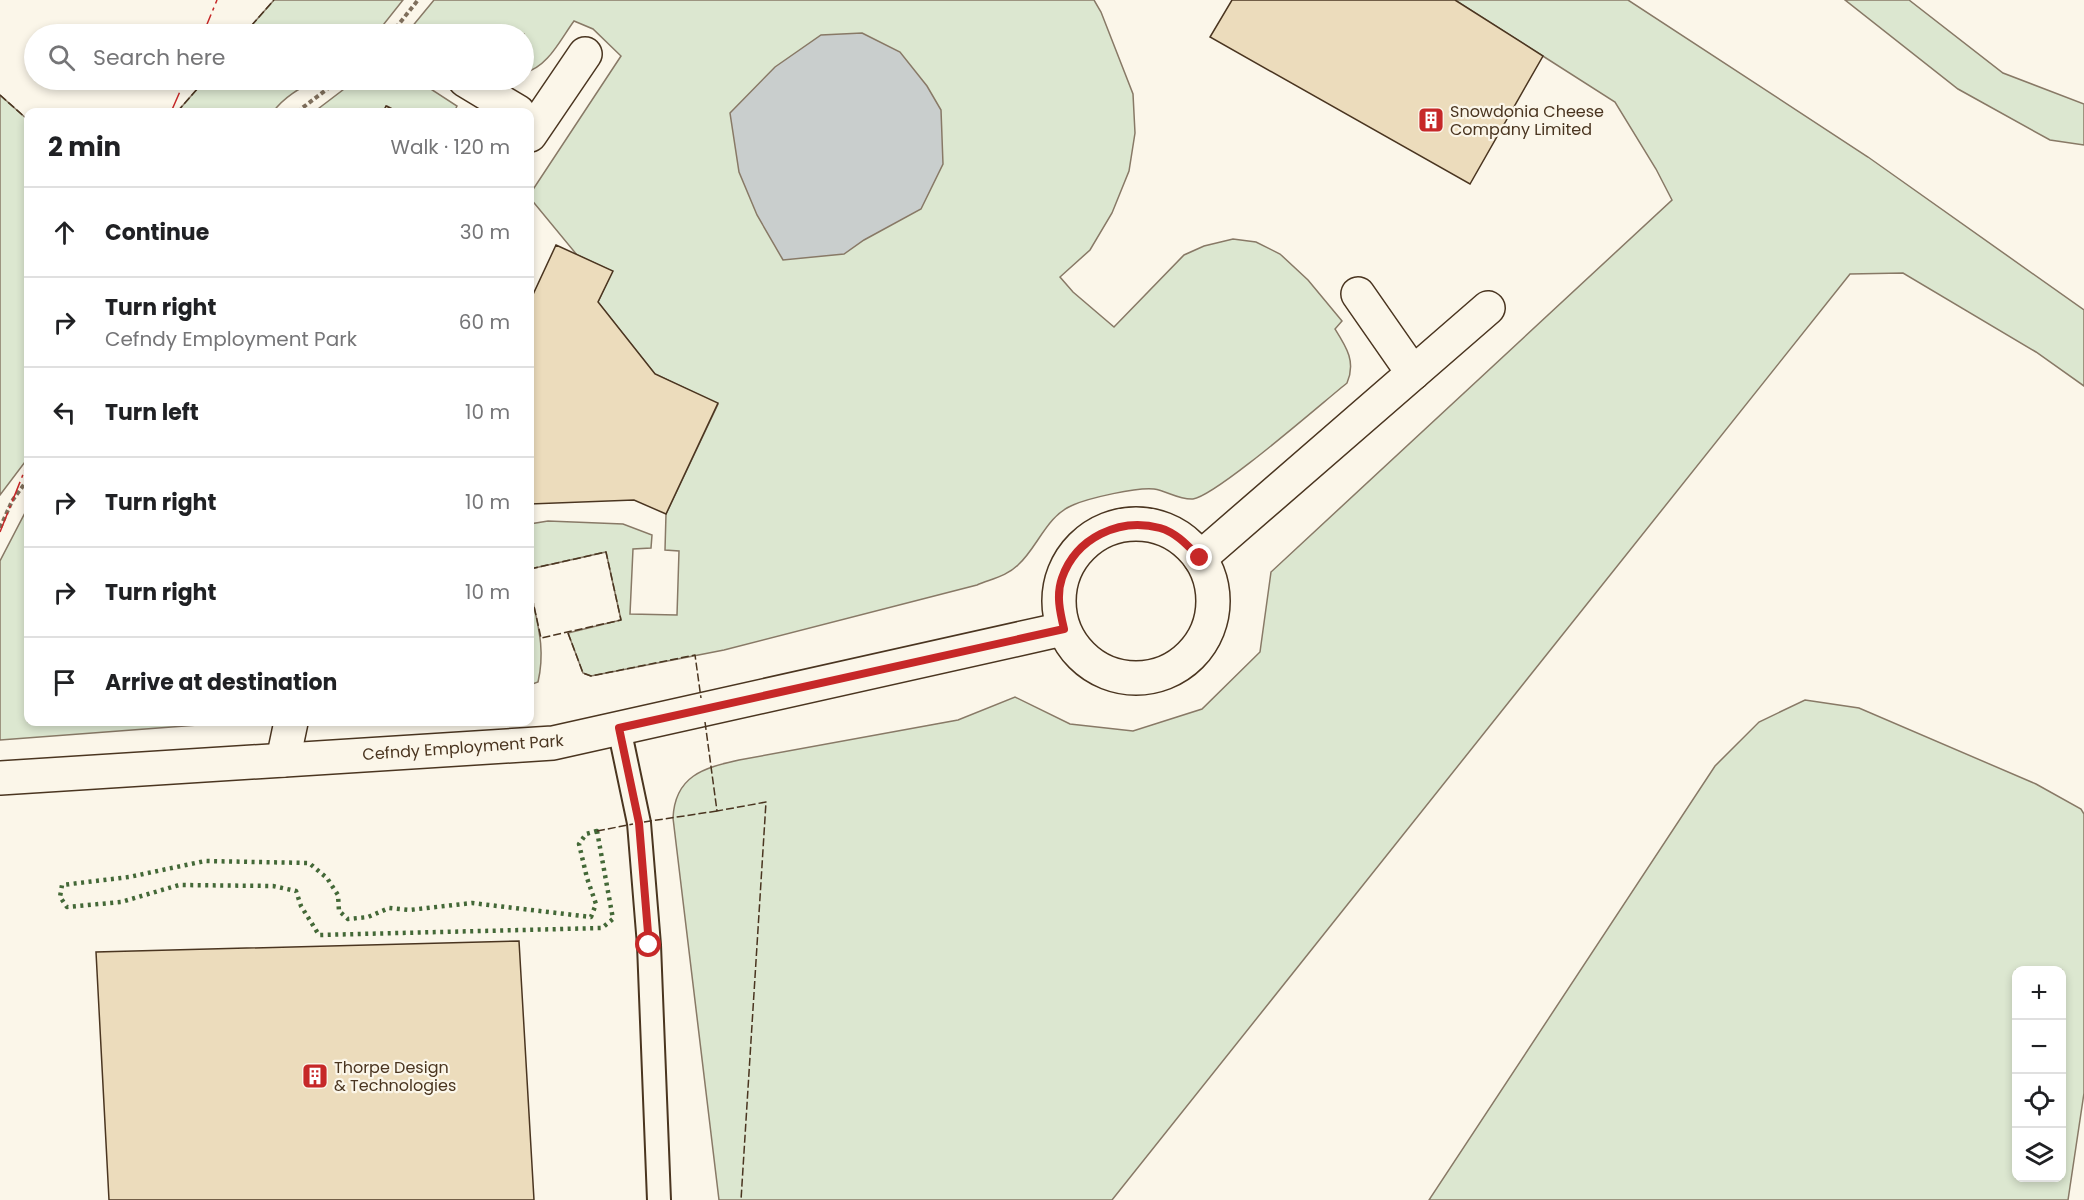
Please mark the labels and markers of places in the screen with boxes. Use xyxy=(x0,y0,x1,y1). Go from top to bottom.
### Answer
place label: Snowdonia Cheese Company Limited xyxy=(1450,100,1604,141)
building icon: Snowdonia Cheese Company Limited xyxy=(1416,105,1446,135)
place label: Thorpe Design & Technologies xyxy=(334,1056,456,1097)
building icon: Thorpe Design & Technologies xyxy=(300,1061,330,1091)

